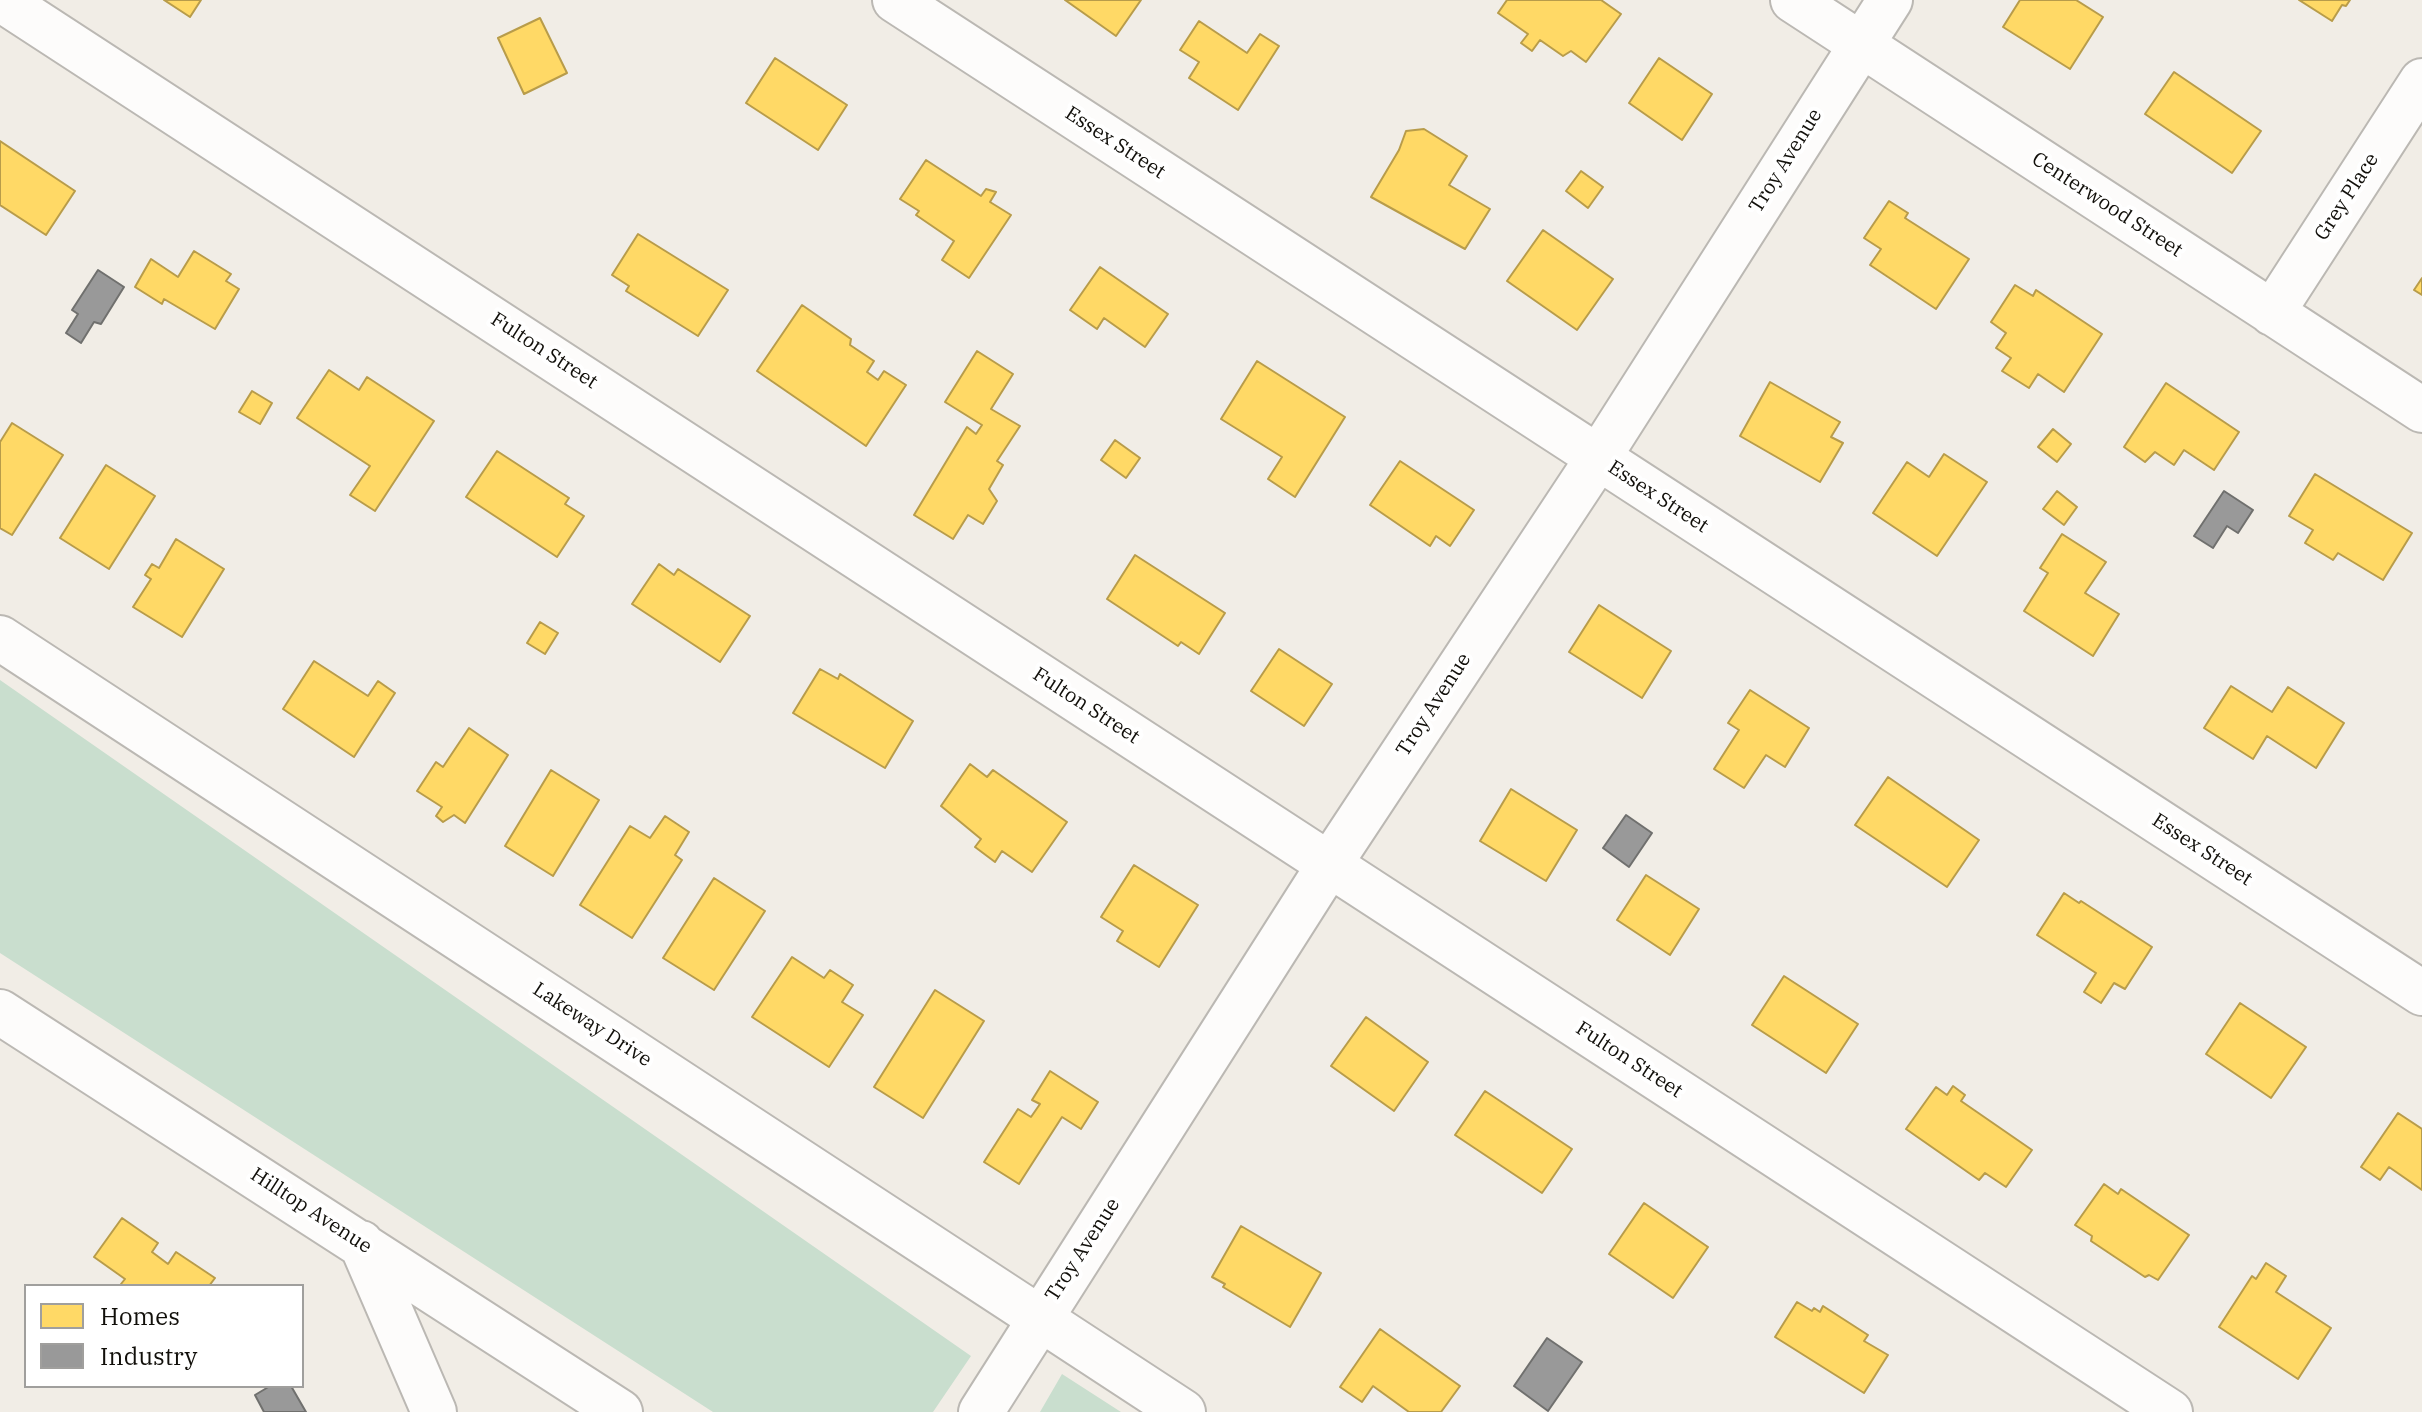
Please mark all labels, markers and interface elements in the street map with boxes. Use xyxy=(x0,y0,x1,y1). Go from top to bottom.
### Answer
street label: Essex Street xyxy=(1060,102,1170,184)
street label: Troy Avenue xyxy=(1744,104,1828,218)
street label: Centerwood Street xyxy=(2027,147,2187,263)
street label: Grey Place xyxy=(2310,149,2384,245)
street label: Fulton Street xyxy=(486,308,602,394)
street label: Essex Street xyxy=(1603,456,1713,538)
street label: Troy Avenue xyxy=(1392,649,1476,761)
street label: Fulton Street xyxy=(1028,663,1144,749)
street label: Essex Street xyxy=(2147,809,2257,891)
street label: Lakeway Drive xyxy=(528,978,656,1072)
street label: Fulton Street xyxy=(1571,1017,1687,1103)
street label: Hilltop Avenue xyxy=(246,1163,376,1259)
street label: Troy Avenue xyxy=(1041,1194,1125,1306)
legend xyxy=(24,1284,304,1388)
text: Homes xyxy=(100,1300,180,1332)
text: Industry xyxy=(100,1340,197,1372)

